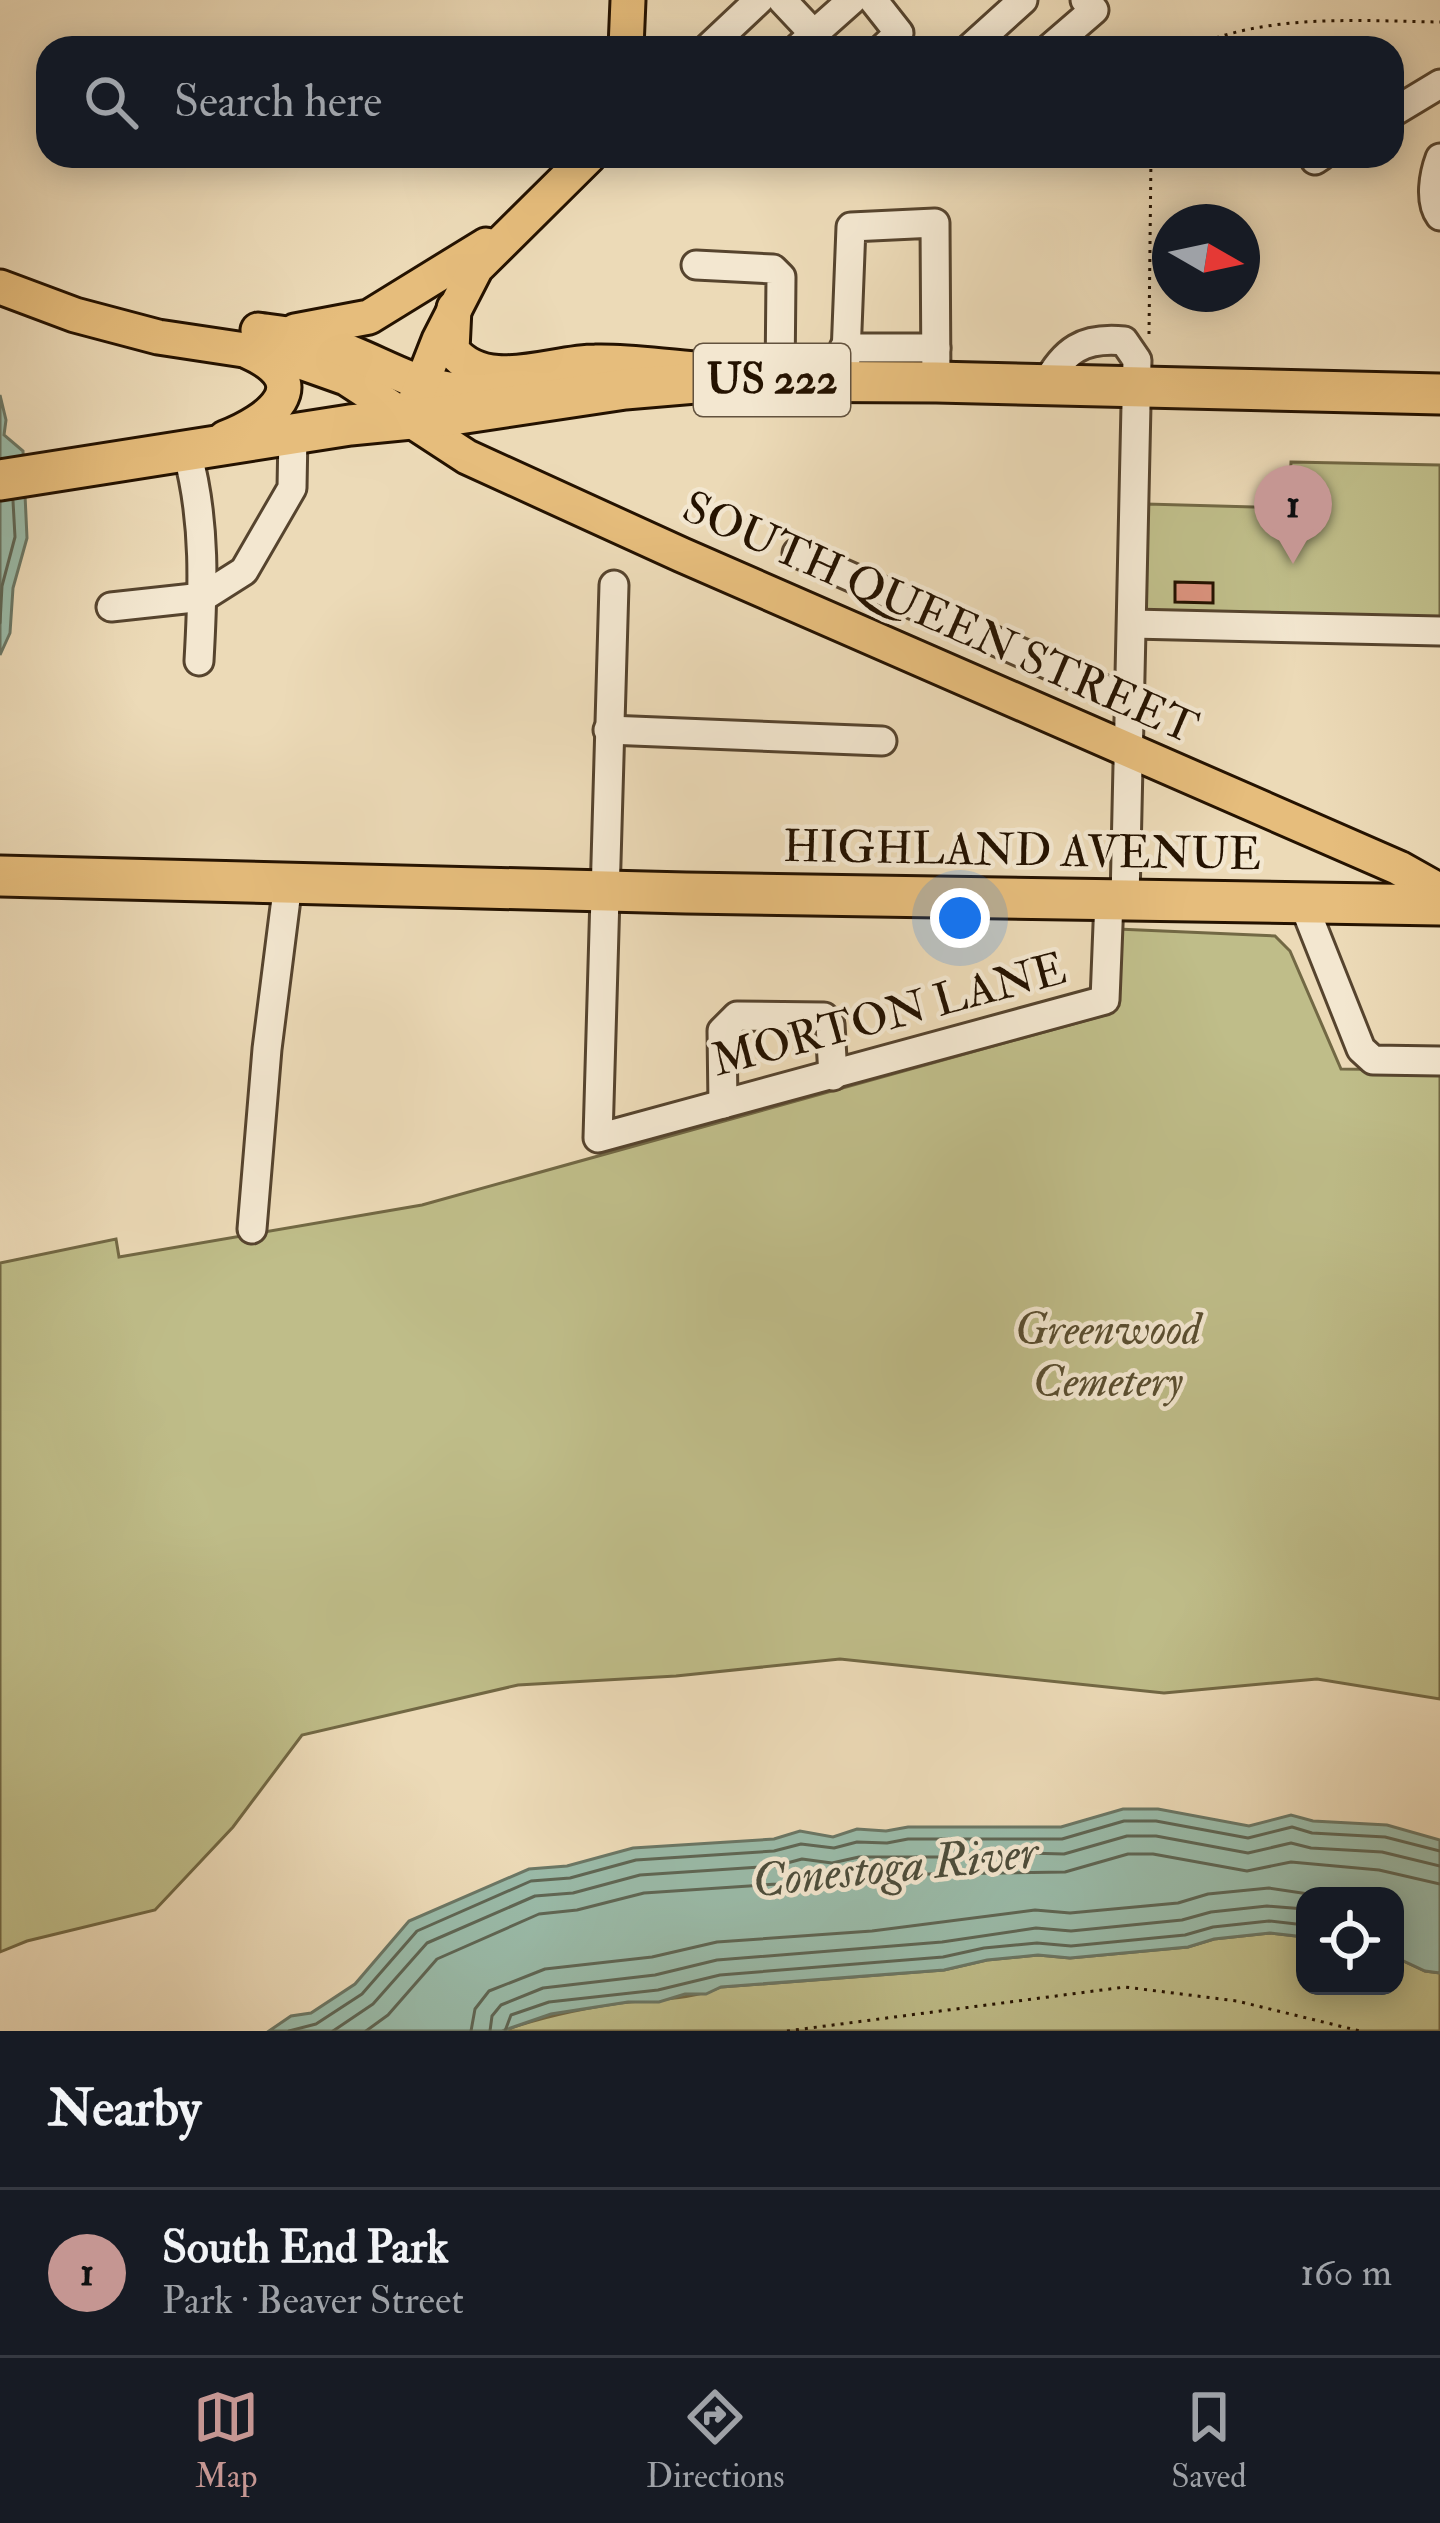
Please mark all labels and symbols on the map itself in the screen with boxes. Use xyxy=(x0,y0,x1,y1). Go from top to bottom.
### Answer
north arrow xyxy=(1152,204,1260,312)
road number: US 222 xyxy=(694,344,850,416)
pin: 1 xyxy=(1254,465,1332,564)
street label: SOUTH QUEEN STREET xyxy=(674,479,1206,757)
street label: HIGHLAND AVENUE xyxy=(782,819,1262,883)
your location xyxy=(930,888,990,948)
street label: MORTON LANE xyxy=(706,941,1072,1089)
park label: Greenwood Cemetery xyxy=(1015,1302,1204,1410)
water label: Conestoga River xyxy=(749,1822,1043,1912)

